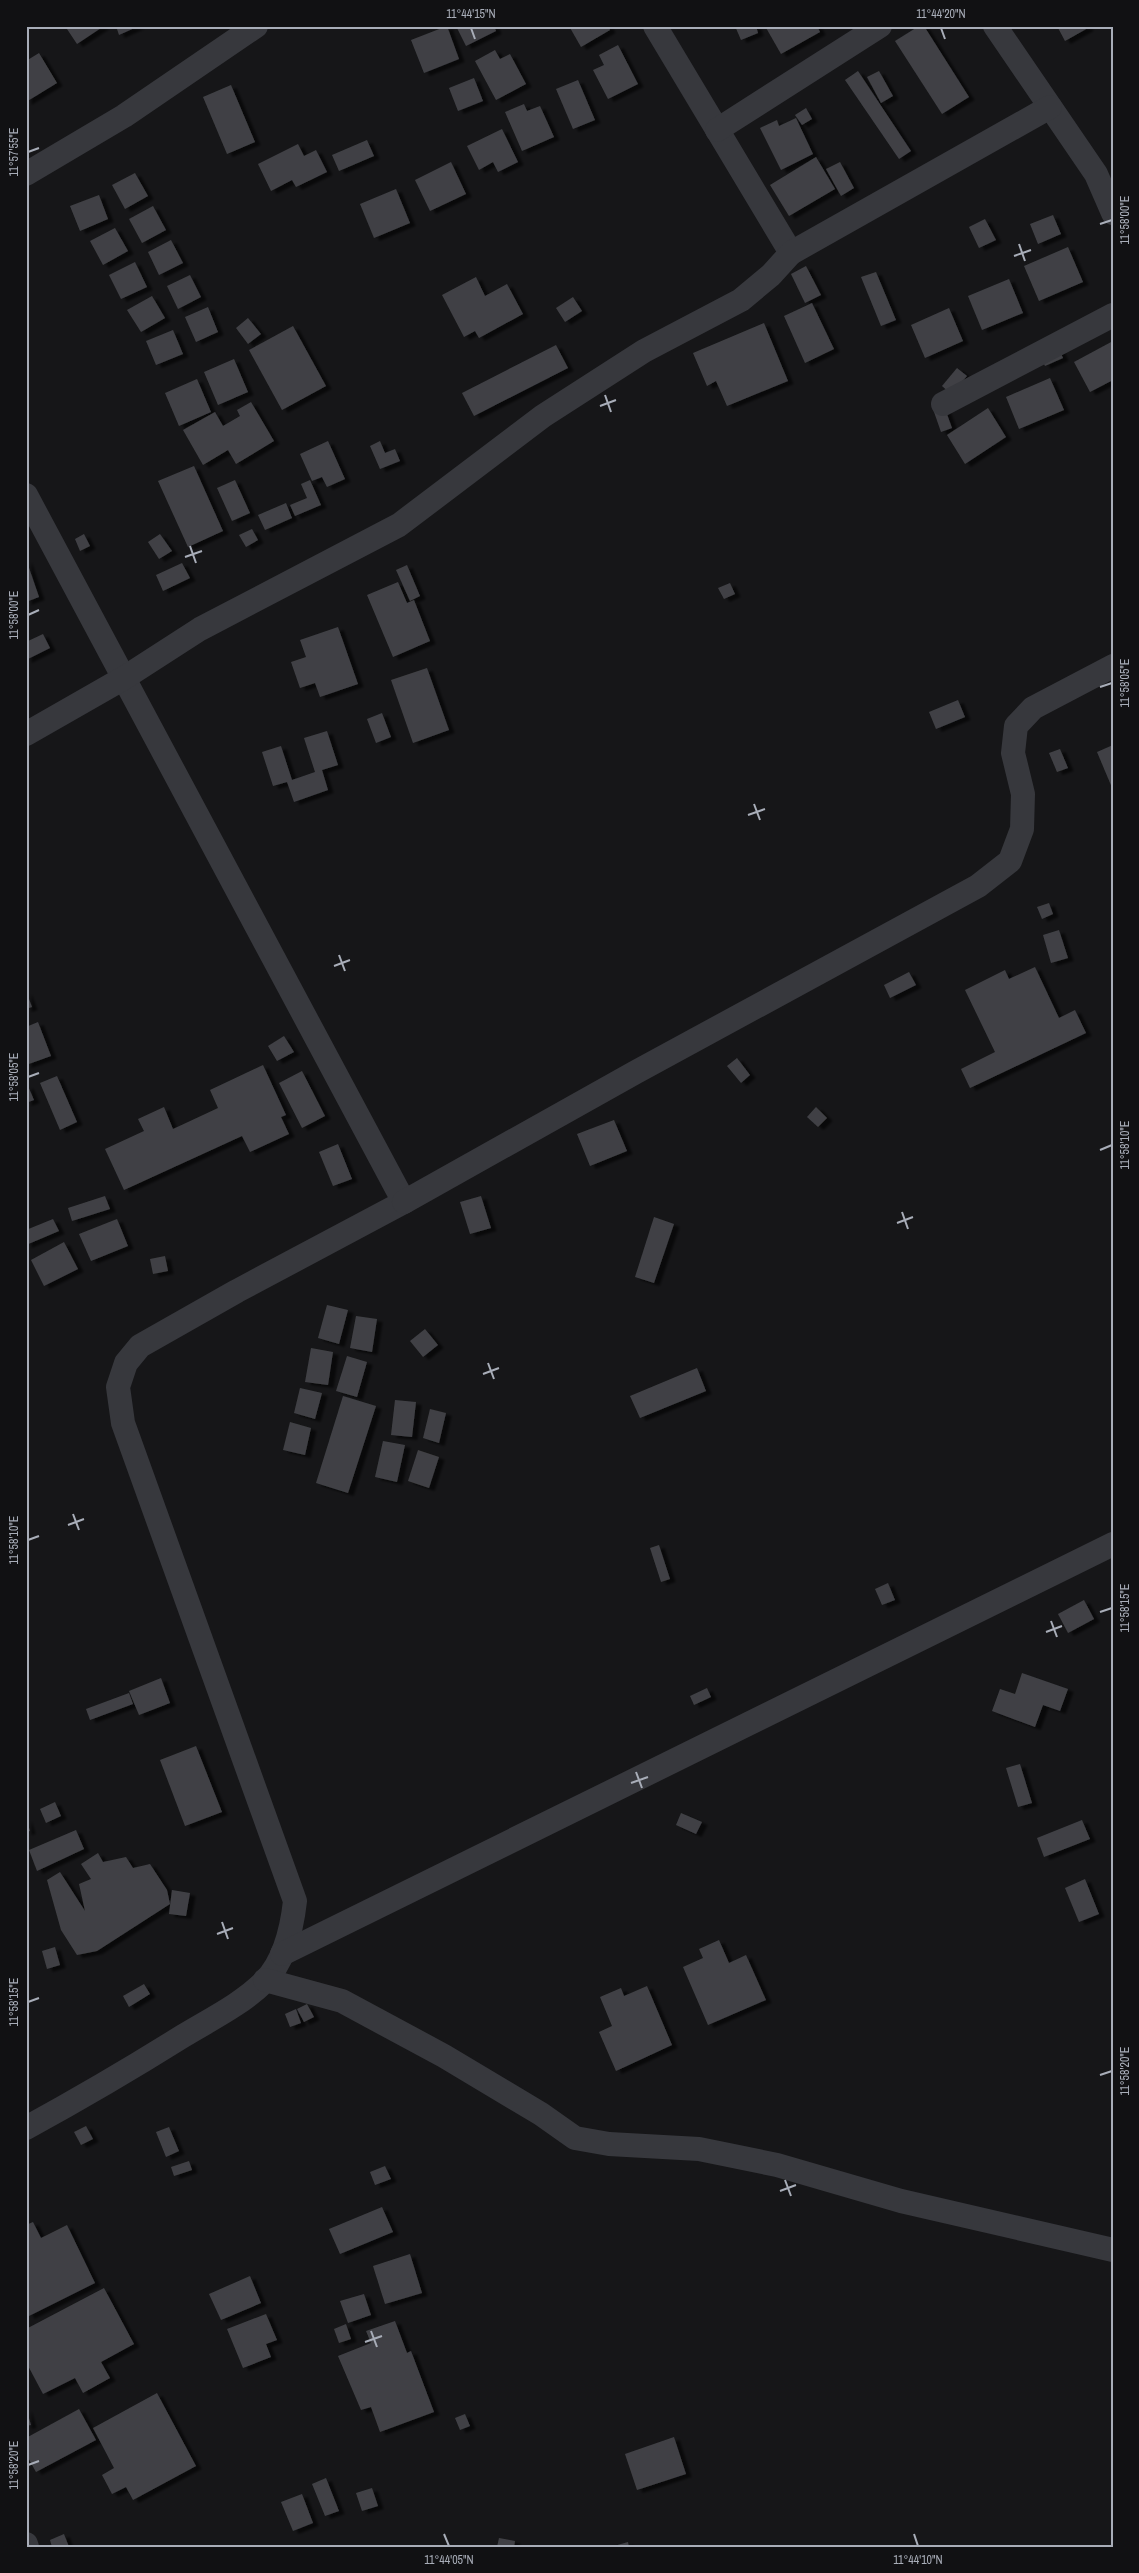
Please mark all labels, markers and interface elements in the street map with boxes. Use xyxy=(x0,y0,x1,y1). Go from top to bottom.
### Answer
text: 11°44'15"N xyxy=(446,6,496,22)
text: 11°44'20"N xyxy=(916,6,966,22)
text: 11°57'55"E xyxy=(6,128,22,176)
text: 11°58'00"E xyxy=(1117,196,1133,244)
text: 11°58'00"E xyxy=(6,591,22,639)
text: 11°58'05"E xyxy=(1117,659,1133,707)
text: 11°58'05"E xyxy=(6,1053,22,1101)
text: 11°58'10"E xyxy=(1117,1121,1133,1169)
text: 11°58'10"E xyxy=(6,1516,22,1564)
text: 11°58'15"E xyxy=(1117,1584,1133,1632)
text: 11°58'15"E xyxy=(6,1978,22,2026)
text: 11°58'20"E xyxy=(1117,2047,1133,2095)
text: 11°58'20"E xyxy=(6,2441,22,2489)
text: 11°44'05"N xyxy=(424,2552,474,2568)
text: 11°44'10"N xyxy=(893,2552,943,2568)

